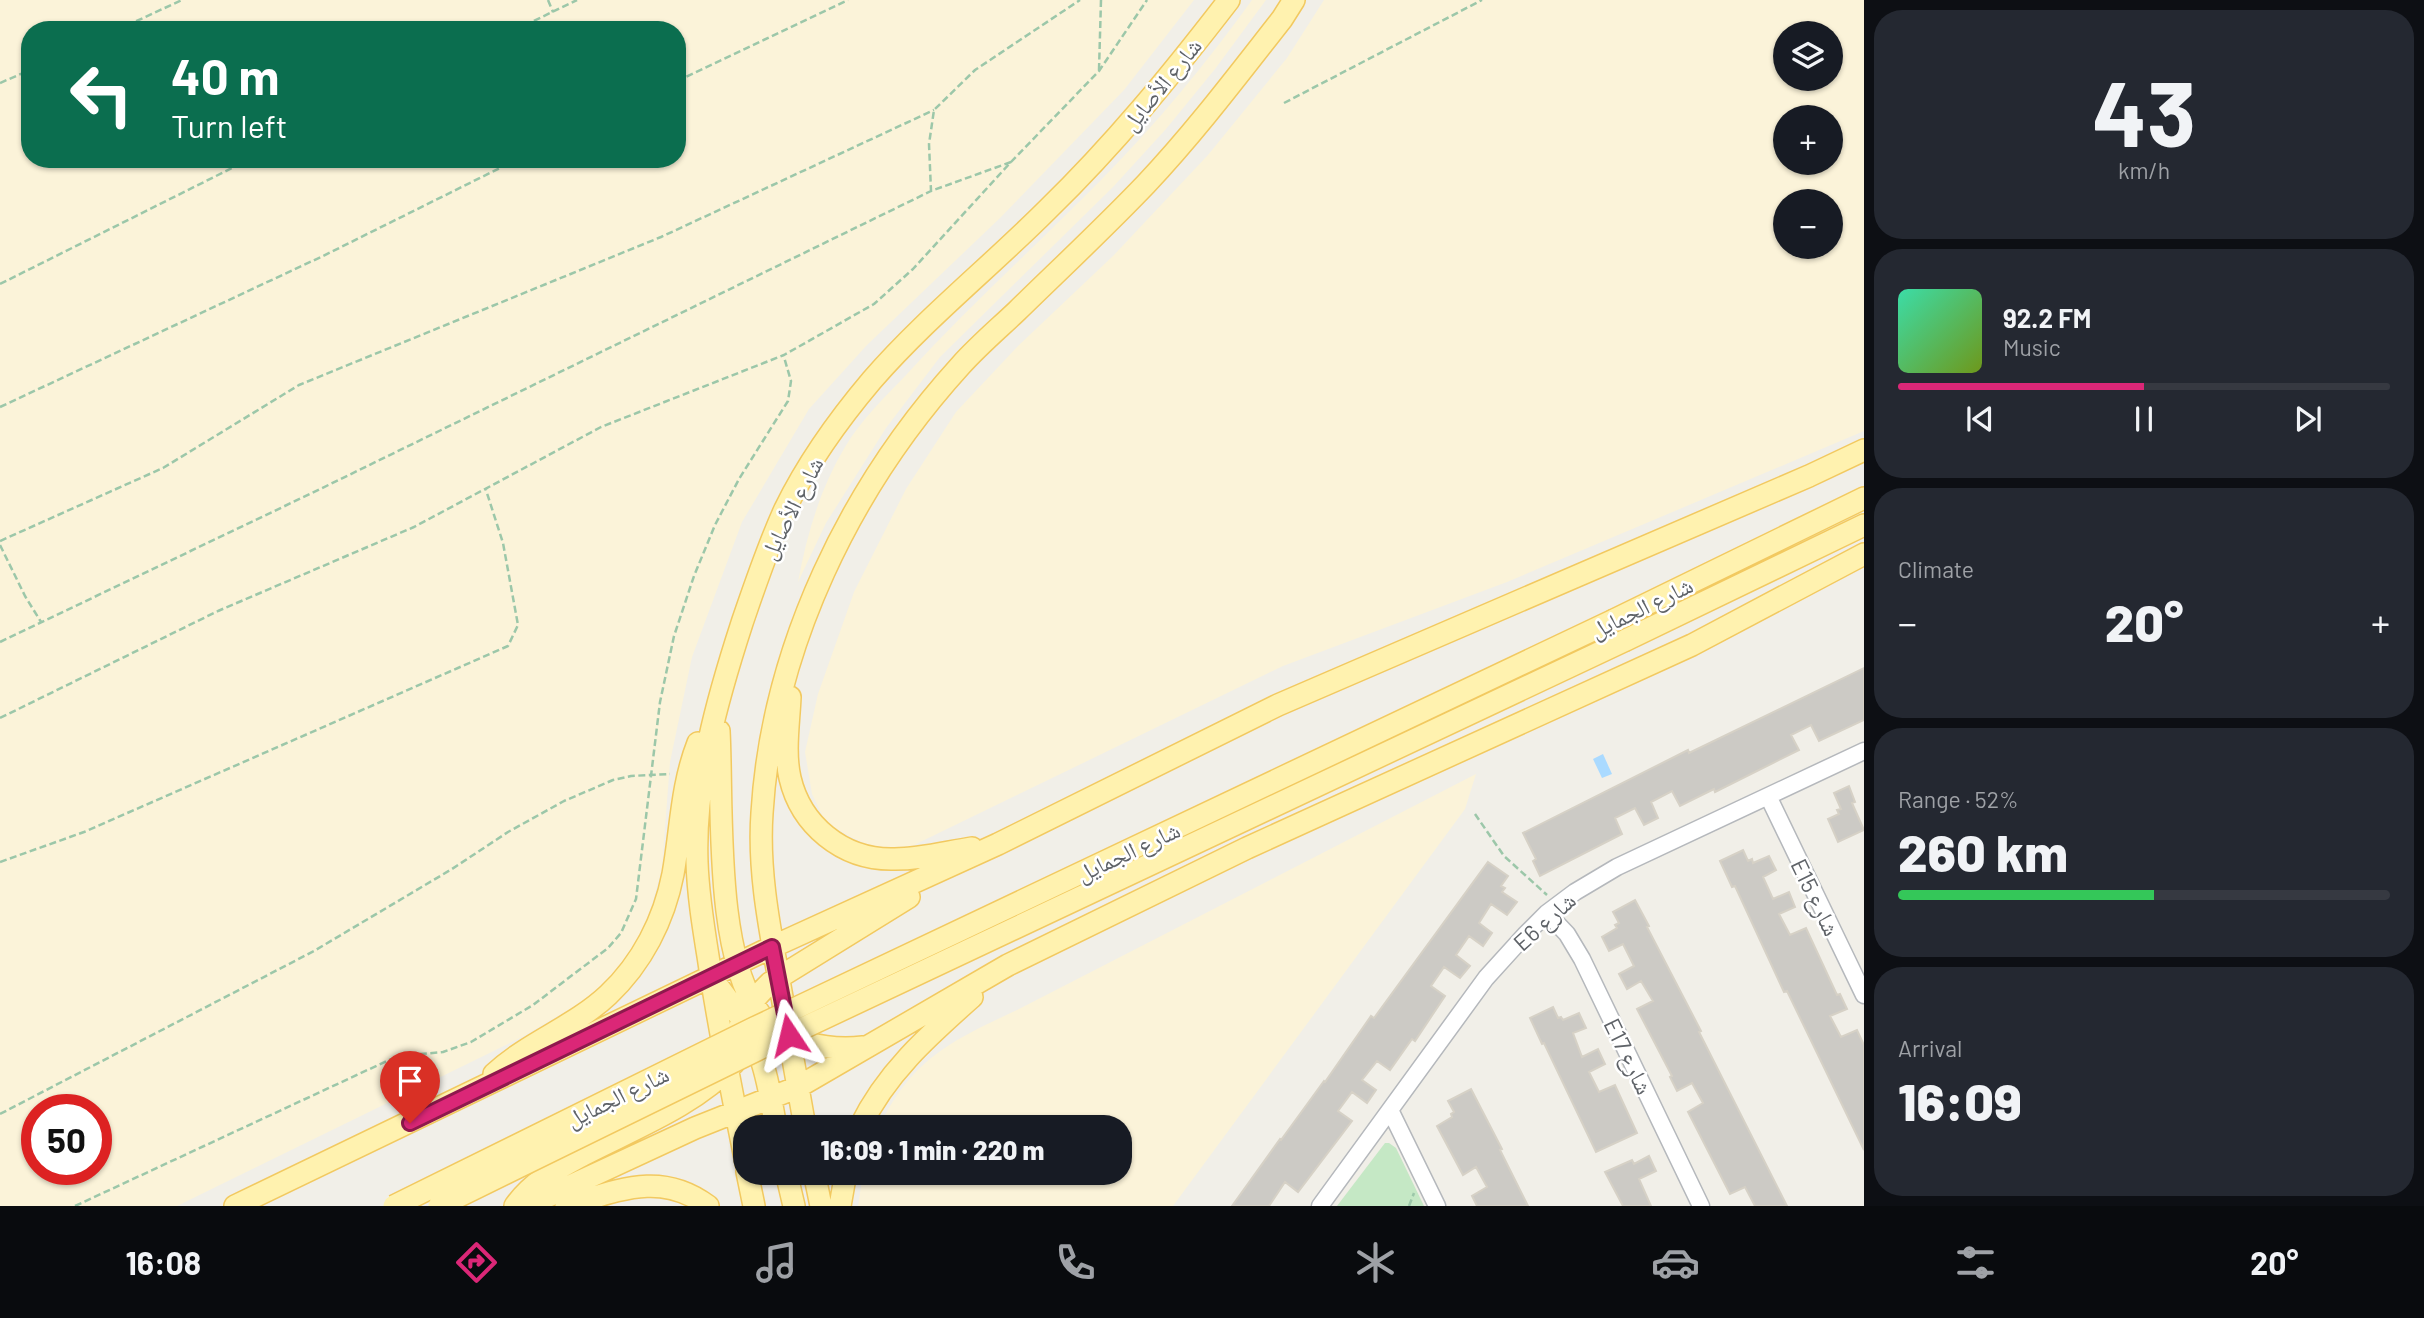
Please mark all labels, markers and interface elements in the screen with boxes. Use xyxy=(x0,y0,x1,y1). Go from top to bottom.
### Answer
map controls xyxy=(1773,21,1843,259)
button: layers xyxy=(1773,21,1843,91)
street label: شارع الأصايل xyxy=(1115,32,1208,137)
text: 40 m xyxy=(171,46,279,105)
icon: left xyxy=(56,49,147,140)
text: 43 xyxy=(2092,56,2196,165)
button: + xyxy=(1773,105,1843,175)
text: Turn left xyxy=(171,106,288,144)
text: km/h xyxy=(2118,156,2170,184)
button: − xyxy=(1773,189,1843,259)
text: 92.2 FM xyxy=(2003,302,2091,333)
text: Music xyxy=(2003,333,2061,361)
icon: previous xyxy=(1961,400,1999,438)
icon: pause xyxy=(2125,400,2163,438)
icon: next xyxy=(2289,400,2327,438)
street label: شارع الأصايل xyxy=(753,452,830,565)
text: Climate xyxy=(1898,555,1974,583)
street label: شارع الجمايل xyxy=(1585,570,1698,646)
text: 20° xyxy=(2105,590,2183,652)
text: − xyxy=(1898,599,1917,645)
text: + xyxy=(2371,599,2390,645)
text: Range · 52% xyxy=(1898,785,2018,813)
street label: شارع الجمايل xyxy=(1072,815,1185,889)
text: 260 km xyxy=(1898,820,2068,882)
street label: E15 شارع xyxy=(1784,854,1847,941)
street label: E6 شارع xyxy=(1507,886,1582,958)
position arrow xyxy=(752,998,826,1072)
street label: E17 شارع xyxy=(1597,1013,1659,1099)
text: Arrival xyxy=(1898,1034,1962,1062)
pin xyxy=(380,1051,440,1123)
street label: شارع الجمايل xyxy=(561,1059,674,1135)
icon: arrive xyxy=(391,1062,429,1100)
text: 16:09 xyxy=(1898,1069,2022,1131)
speed limit sign: 50 xyxy=(21,1094,112,1185)
text: 16:09 · 1 min · 220 m xyxy=(821,1134,1044,1165)
icon: directions xyxy=(452,1238,501,1287)
icon: music xyxy=(752,1238,801,1287)
icon: phone xyxy=(1051,1238,1100,1287)
icon: climate xyxy=(1351,1238,1400,1287)
icon: car xyxy=(1651,1238,1700,1287)
icon: filters xyxy=(1951,1238,2000,1287)
text: 16:08 xyxy=(125,1243,201,1281)
text: 20° xyxy=(2250,1243,2299,1281)

